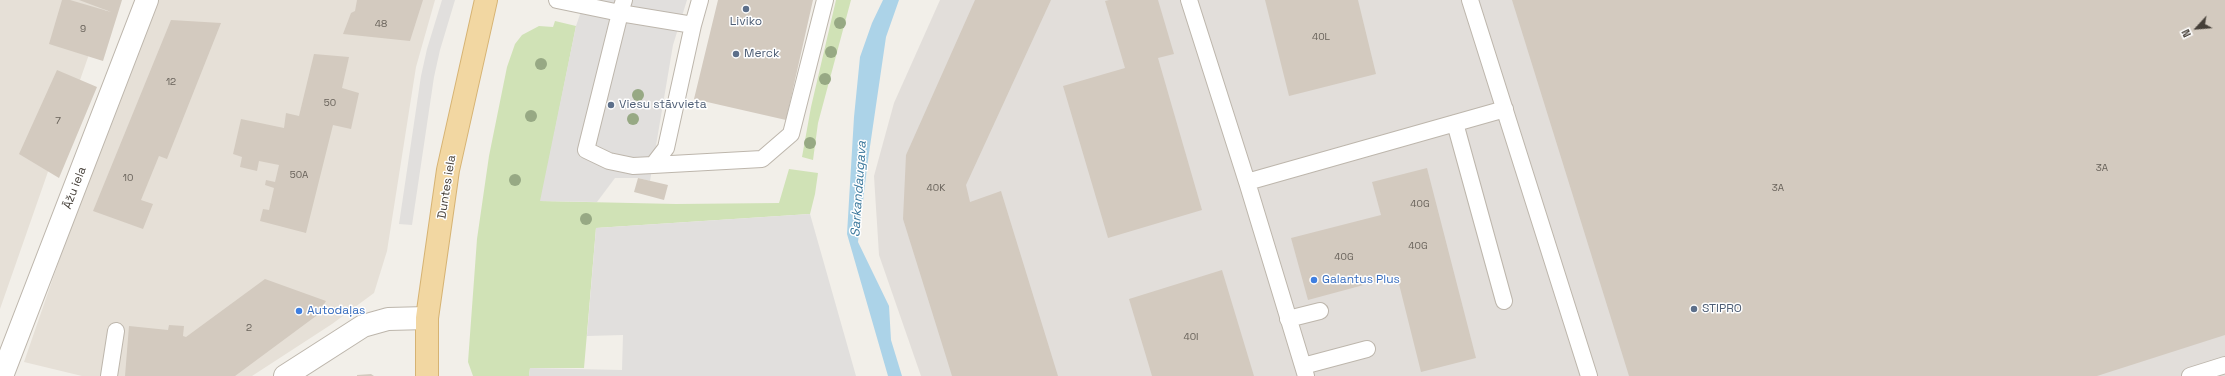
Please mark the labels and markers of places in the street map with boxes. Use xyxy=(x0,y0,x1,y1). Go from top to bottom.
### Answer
marker: Liviko xyxy=(741,4,751,14)
place label: Liviko xyxy=(730,15,762,29)
place label: Merck xyxy=(744,47,779,61)
marker: Merck xyxy=(731,49,741,59)
place label: Viesu stāvvieta xyxy=(619,98,707,112)
marker: Viesu stāvvieta xyxy=(606,100,616,110)
place label: Galantus Plus xyxy=(1322,273,1400,287)
marker: Galantus Plus xyxy=(1309,275,1319,285)
place label: STIPRO xyxy=(1702,302,1742,316)
place label: Autodaļas xyxy=(307,304,365,318)
marker: STIPRO xyxy=(1689,304,1699,314)
marker: Autodaļas xyxy=(294,306,304,316)

